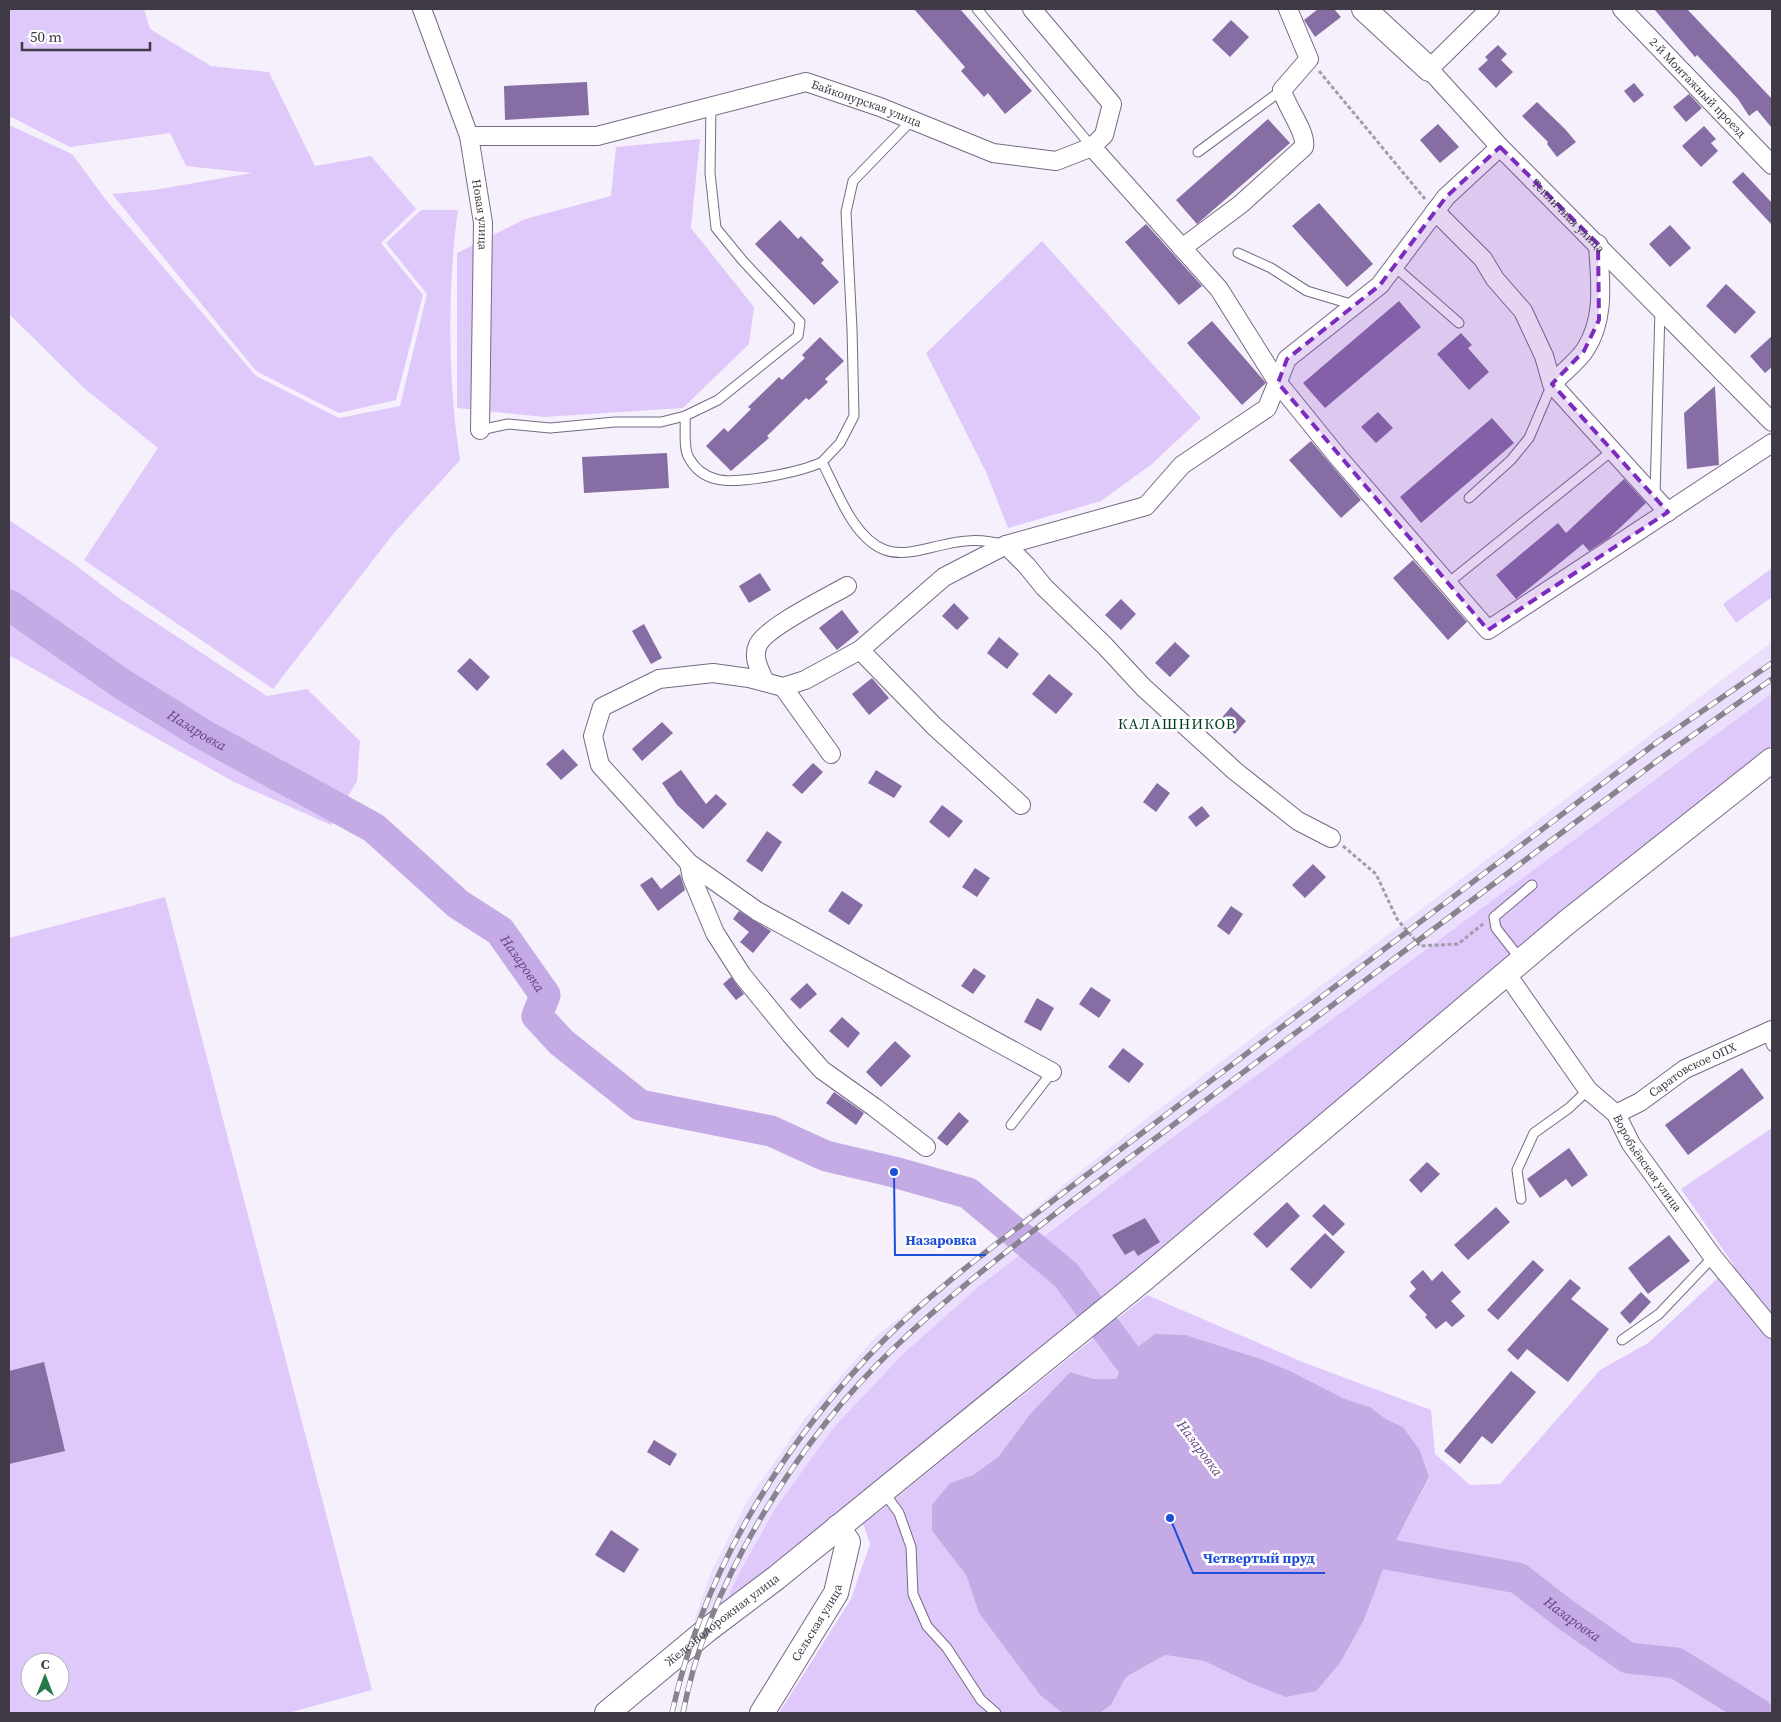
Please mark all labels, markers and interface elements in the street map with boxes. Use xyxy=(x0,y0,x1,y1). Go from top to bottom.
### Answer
scale bar xyxy=(22,20,150,52)
text: 50 m xyxy=(30,26,62,47)
street label: 2-й Монтажный проезд xyxy=(1646,34,1749,141)
street label: Байконурская улица xyxy=(809,76,925,131)
street label: Тепличная улица xyxy=(1528,175,1609,257)
street label: Новая улица xyxy=(468,178,491,251)
water label: Назаровка xyxy=(163,704,231,756)
district label: КАЛАШНИКОВ xyxy=(1118,713,1236,734)
water label: Назаровка xyxy=(495,930,550,997)
street label: Саратовское ОПХ xyxy=(1646,1039,1739,1101)
street label: Воробьёвская улица xyxy=(1609,1112,1686,1216)
callout: Назаровка xyxy=(895,1226,986,1255)
text: Назаровка xyxy=(905,1230,977,1250)
water label: Назаровка xyxy=(1172,1415,1228,1481)
callout: Четвертый пруд xyxy=(1193,1544,1325,1573)
text: Четвертый пруд xyxy=(1203,1548,1315,1568)
street label: Железнодорожная улица xyxy=(662,1570,783,1670)
street label: Сельская улица xyxy=(788,1582,846,1664)
water label: Назаровка xyxy=(1539,1591,1606,1647)
north arrow xyxy=(20,1652,70,1702)
text: С xyxy=(41,1654,50,1674)

